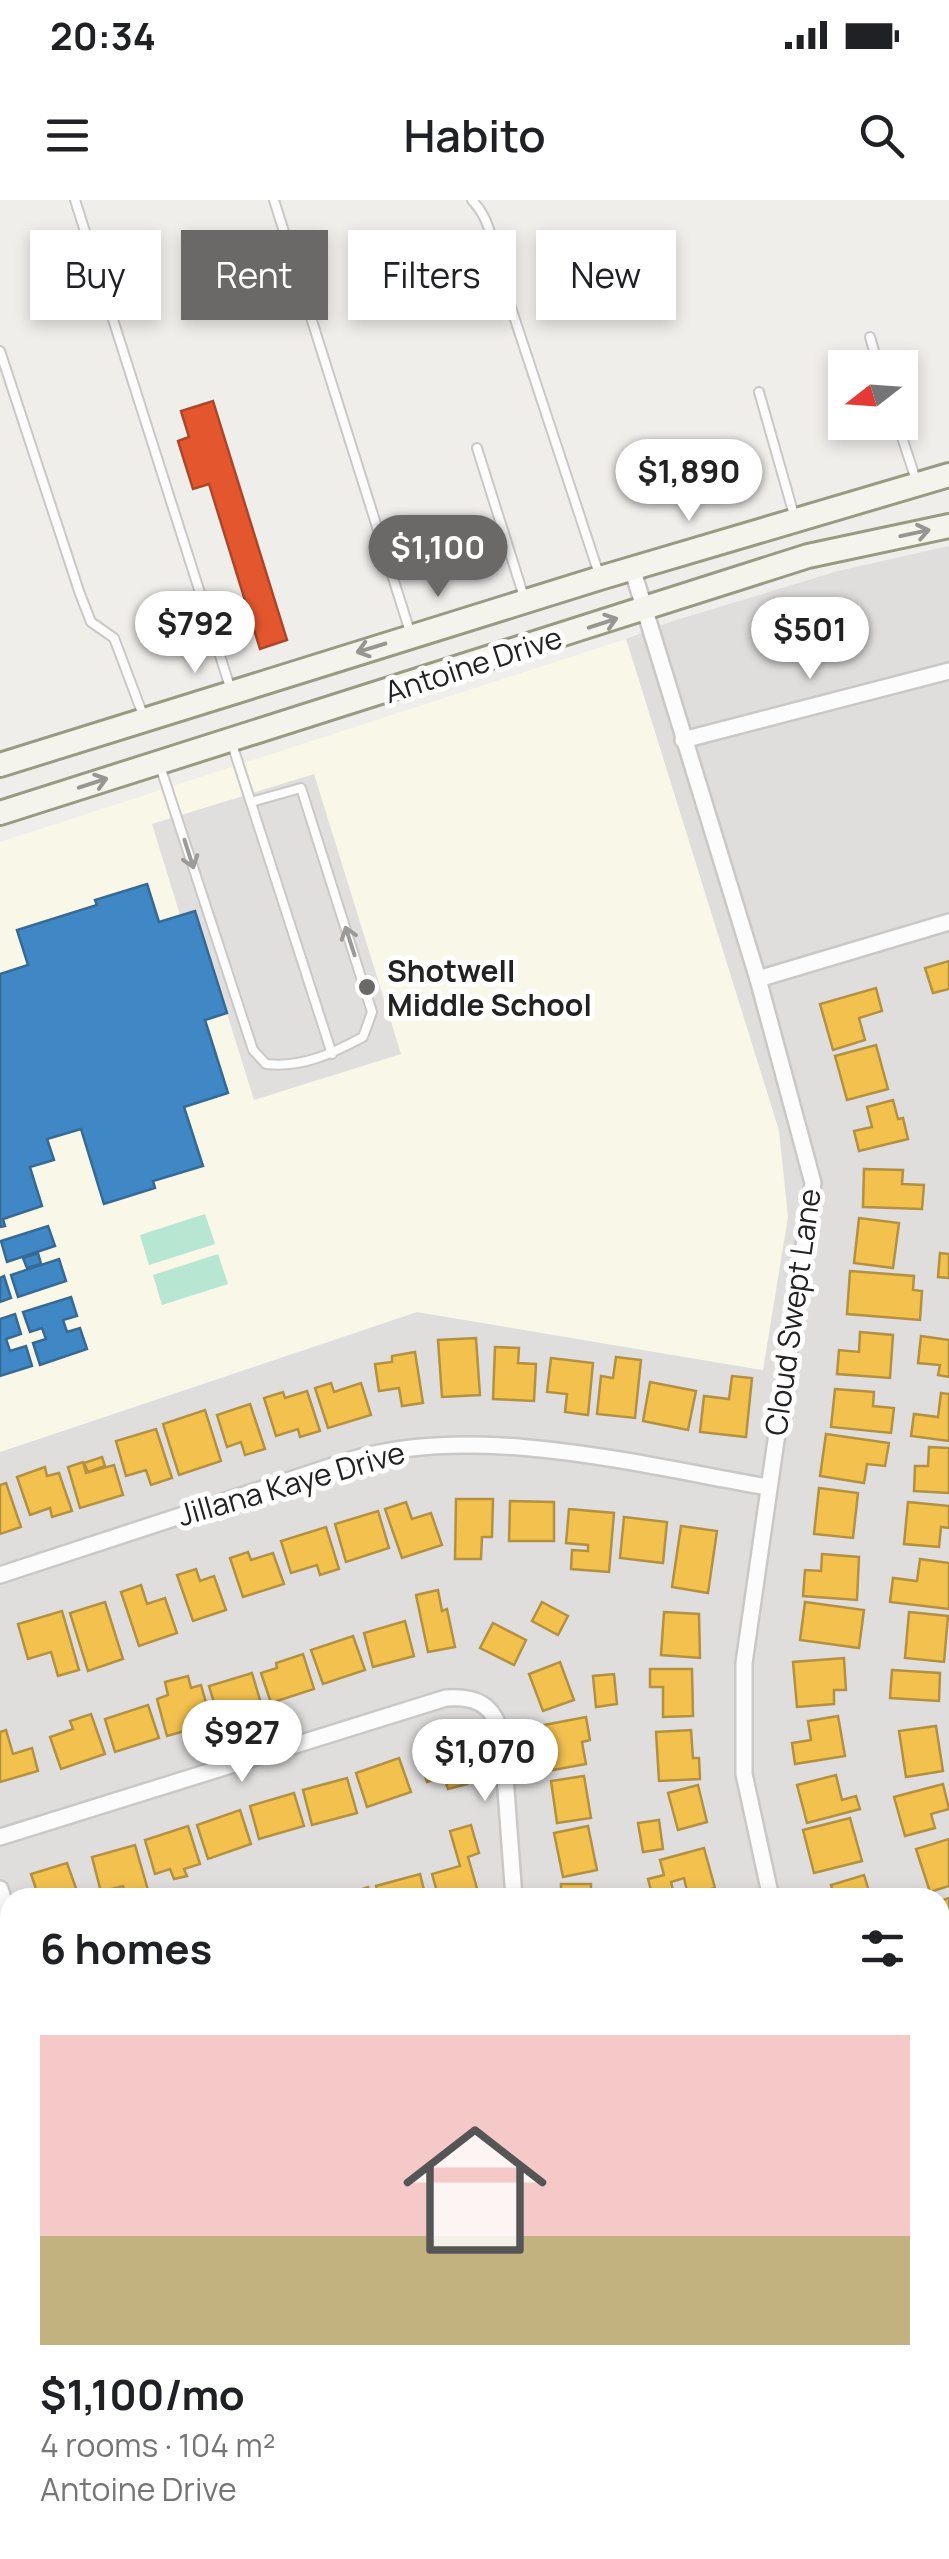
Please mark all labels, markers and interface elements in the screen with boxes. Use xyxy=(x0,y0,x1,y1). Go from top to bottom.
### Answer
text: 20:34 xyxy=(50,9,156,61)
text: Habito xyxy=(403,104,546,166)
icon: menu xyxy=(40,108,95,163)
icon: search xyxy=(854,108,909,163)
chip: Buy xyxy=(30,230,161,320)
chip: Rent xyxy=(181,230,328,320)
chip: Filters xyxy=(348,230,516,320)
chip: New xyxy=(536,230,676,320)
north arrow xyxy=(828,350,918,440)
map controls xyxy=(828,350,918,440)
pin: $1,890 xyxy=(608,439,770,524)
text: $1,890 xyxy=(637,449,741,493)
pin: $1,100 xyxy=(357,515,519,600)
one-way arrow xyxy=(898,522,930,541)
text: $1,100 xyxy=(391,525,485,569)
pin: $792 xyxy=(136,591,254,676)
pin: $501 xyxy=(751,597,869,682)
text: $792 xyxy=(157,601,233,645)
text: $501 xyxy=(773,607,847,651)
one-way arrow xyxy=(587,612,618,630)
street label: Antoine Drive xyxy=(379,616,567,712)
one-way arrow xyxy=(356,640,388,658)
one-way arrow xyxy=(76,772,108,790)
one-way arrow xyxy=(182,838,200,869)
one-way arrow xyxy=(340,926,358,958)
place label: Shotwell Middle School xyxy=(387,950,592,1025)
marker: Shotwell Middle School xyxy=(356,976,378,998)
street label: Cloud Swept Lane xyxy=(754,1186,830,1438)
street label: Jillana Kaye Drive xyxy=(173,1431,409,1535)
pin: $927 xyxy=(183,1700,301,1785)
text: $927 xyxy=(204,1710,280,1754)
pin: $1,070 xyxy=(404,1719,566,1804)
text: $1,070 xyxy=(434,1729,536,1773)
text: 6 homes xyxy=(40,1919,212,1977)
icon: filters xyxy=(855,1921,910,1976)
icon: home xyxy=(385,2100,565,2280)
text: $1,100/mo xyxy=(40,2365,245,2423)
text: 4 rooms · 104 m² xyxy=(40,2423,276,2467)
text: Antoine Drive xyxy=(40,2467,237,2511)

